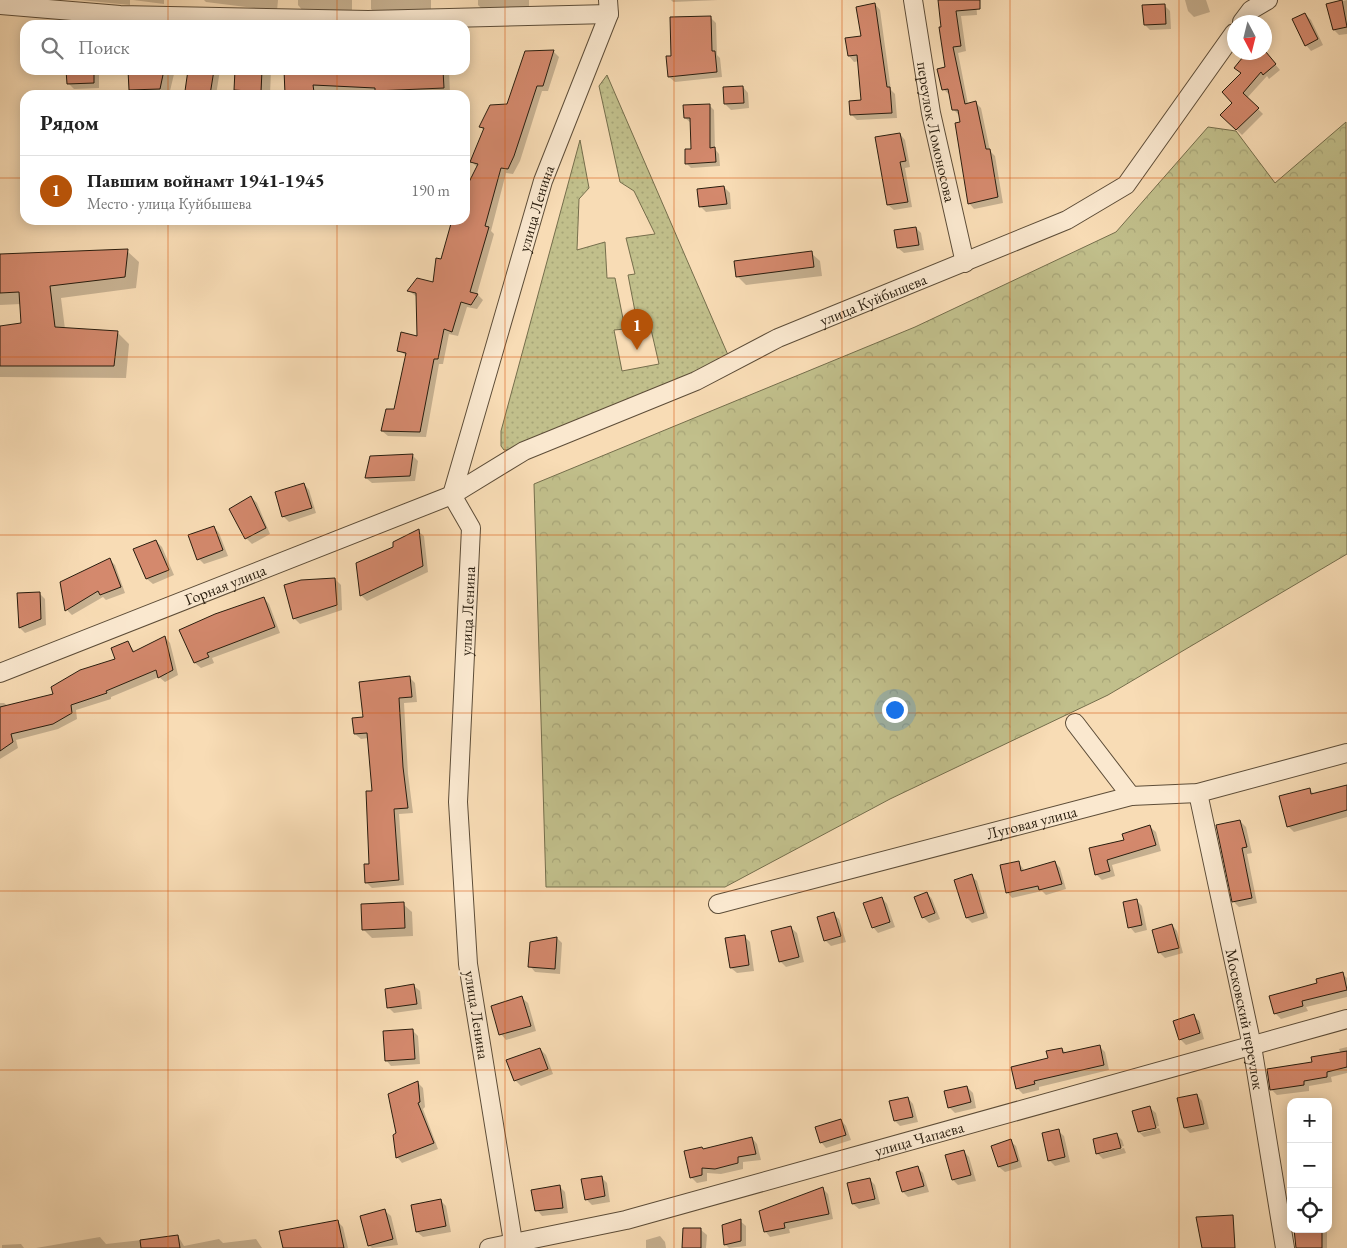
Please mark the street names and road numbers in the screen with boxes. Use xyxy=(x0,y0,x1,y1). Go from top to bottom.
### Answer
street label: переулок Ломоносова xyxy=(912,60,961,205)
street label: улица Ленина xyxy=(513,161,559,254)
street label: улица Куйбышева xyxy=(816,268,930,330)
street label: Горная улица xyxy=(182,559,269,610)
street label: улица Ленина xyxy=(454,565,480,657)
street label: Луговая улица xyxy=(984,800,1080,844)
street label: Московский переулок xyxy=(1221,947,1269,1091)
street label: улица Ленина xyxy=(460,969,494,1062)
street label: улица Чапаева xyxy=(872,1116,967,1161)

